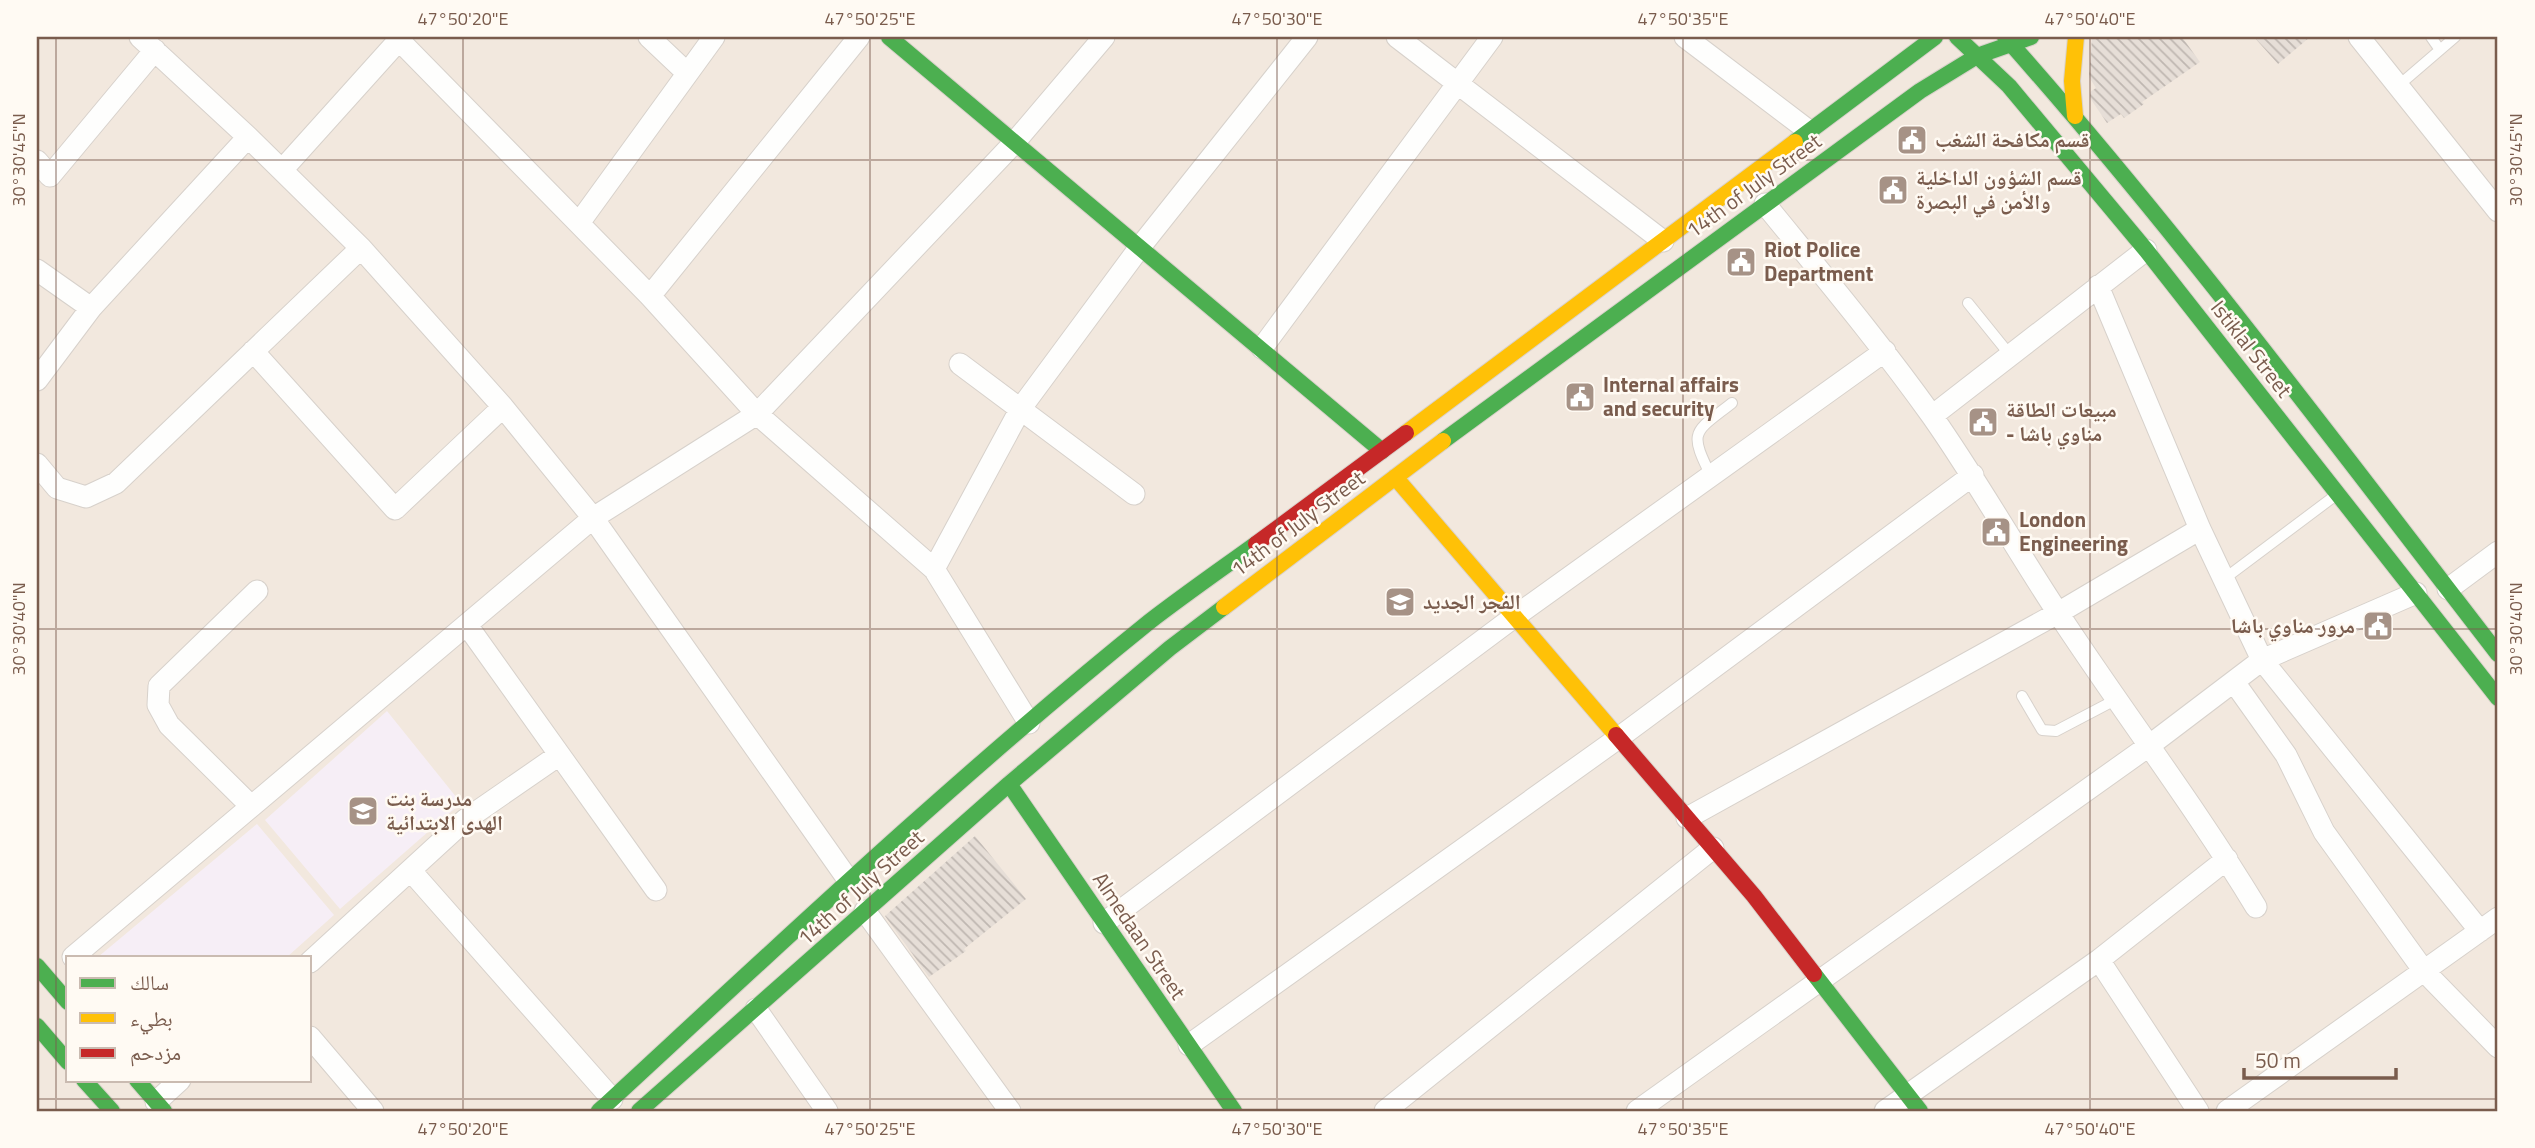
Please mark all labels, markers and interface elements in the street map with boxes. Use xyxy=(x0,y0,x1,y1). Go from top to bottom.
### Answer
text: 47°50'20"E xyxy=(418,5,509,32)
text: 47°50'25"E xyxy=(825,5,916,32)
text: 47°50'30"E xyxy=(1232,5,1323,32)
text: 47°50'35"E xyxy=(1638,5,1729,32)
text: 47°50'40"E xyxy=(2045,5,2136,32)
text: 30°30'45"N xyxy=(5,113,32,207)
text: 30°30'45"N xyxy=(2502,113,2529,207)
public building icon: قسم مكافحة الشغب xyxy=(1895,123,1929,157)
place label: قسم مكافحة الشغب xyxy=(1935,123,2090,155)
street label: 14th of July Street xyxy=(1679,125,1828,245)
place label: قسم الشؤون الداخلية والأمن في البصرة xyxy=(1916,161,2082,218)
public building icon: قسم الشؤون الداخلية والأمن في البصرة xyxy=(1876,173,1910,207)
place label: Riot Police Department xyxy=(1764,233,1874,289)
public building icon: Riot Police Department xyxy=(1724,245,1758,279)
street label: Istiklal Street xyxy=(2203,293,2300,404)
place label: Internal affairs and security xyxy=(1603,368,1739,424)
public building icon: Internal affairs and security xyxy=(1563,380,1597,414)
place label: مبيعات الطاقة - مناوي باشا xyxy=(2006,393,2117,450)
public building icon: مبيعات الطاقة - مناوي باشا xyxy=(1966,405,2000,439)
street label: 14th of July Street xyxy=(1224,462,1372,584)
place label: London Engineering xyxy=(2019,503,2128,559)
public building icon: London Engineering xyxy=(1979,515,2013,549)
text: 30°30'40"N xyxy=(5,582,32,676)
text: 30°30'40"N xyxy=(2502,582,2529,676)
school or university icon: الفجر الجديد xyxy=(1383,585,1417,619)
place label: الفجر الجديد xyxy=(1423,585,1521,617)
place label: مرور مناوي باشا xyxy=(2231,609,2355,642)
public building icon: مرور مناوي باشا xyxy=(2361,609,2395,643)
place label: مدرسة بنت الهدى اﻻبتدائية xyxy=(386,782,503,838)
school or university icon: مدرسة بنت الهدى اﻻبتدائية xyxy=(346,794,380,828)
street label: 14th of July Street xyxy=(790,821,931,953)
street label: Almedaan Street xyxy=(1085,865,1195,1006)
legend xyxy=(66,956,312,1082)
text: سالك xyxy=(130,966,169,998)
text: بطيء xyxy=(130,1002,173,1035)
text: مزدحم xyxy=(130,1036,181,1068)
scale bar xyxy=(2244,1036,2397,1080)
text: 50 m xyxy=(2255,1044,2301,1076)
text: 47°50'20"E xyxy=(418,1115,509,1142)
text: 47°50'25"E xyxy=(825,1115,916,1142)
text: 47°50'30"E xyxy=(1232,1115,1323,1142)
text: 47°50'35"E xyxy=(1638,1115,1729,1142)
text: 47°50'40"E xyxy=(2045,1115,2136,1142)

